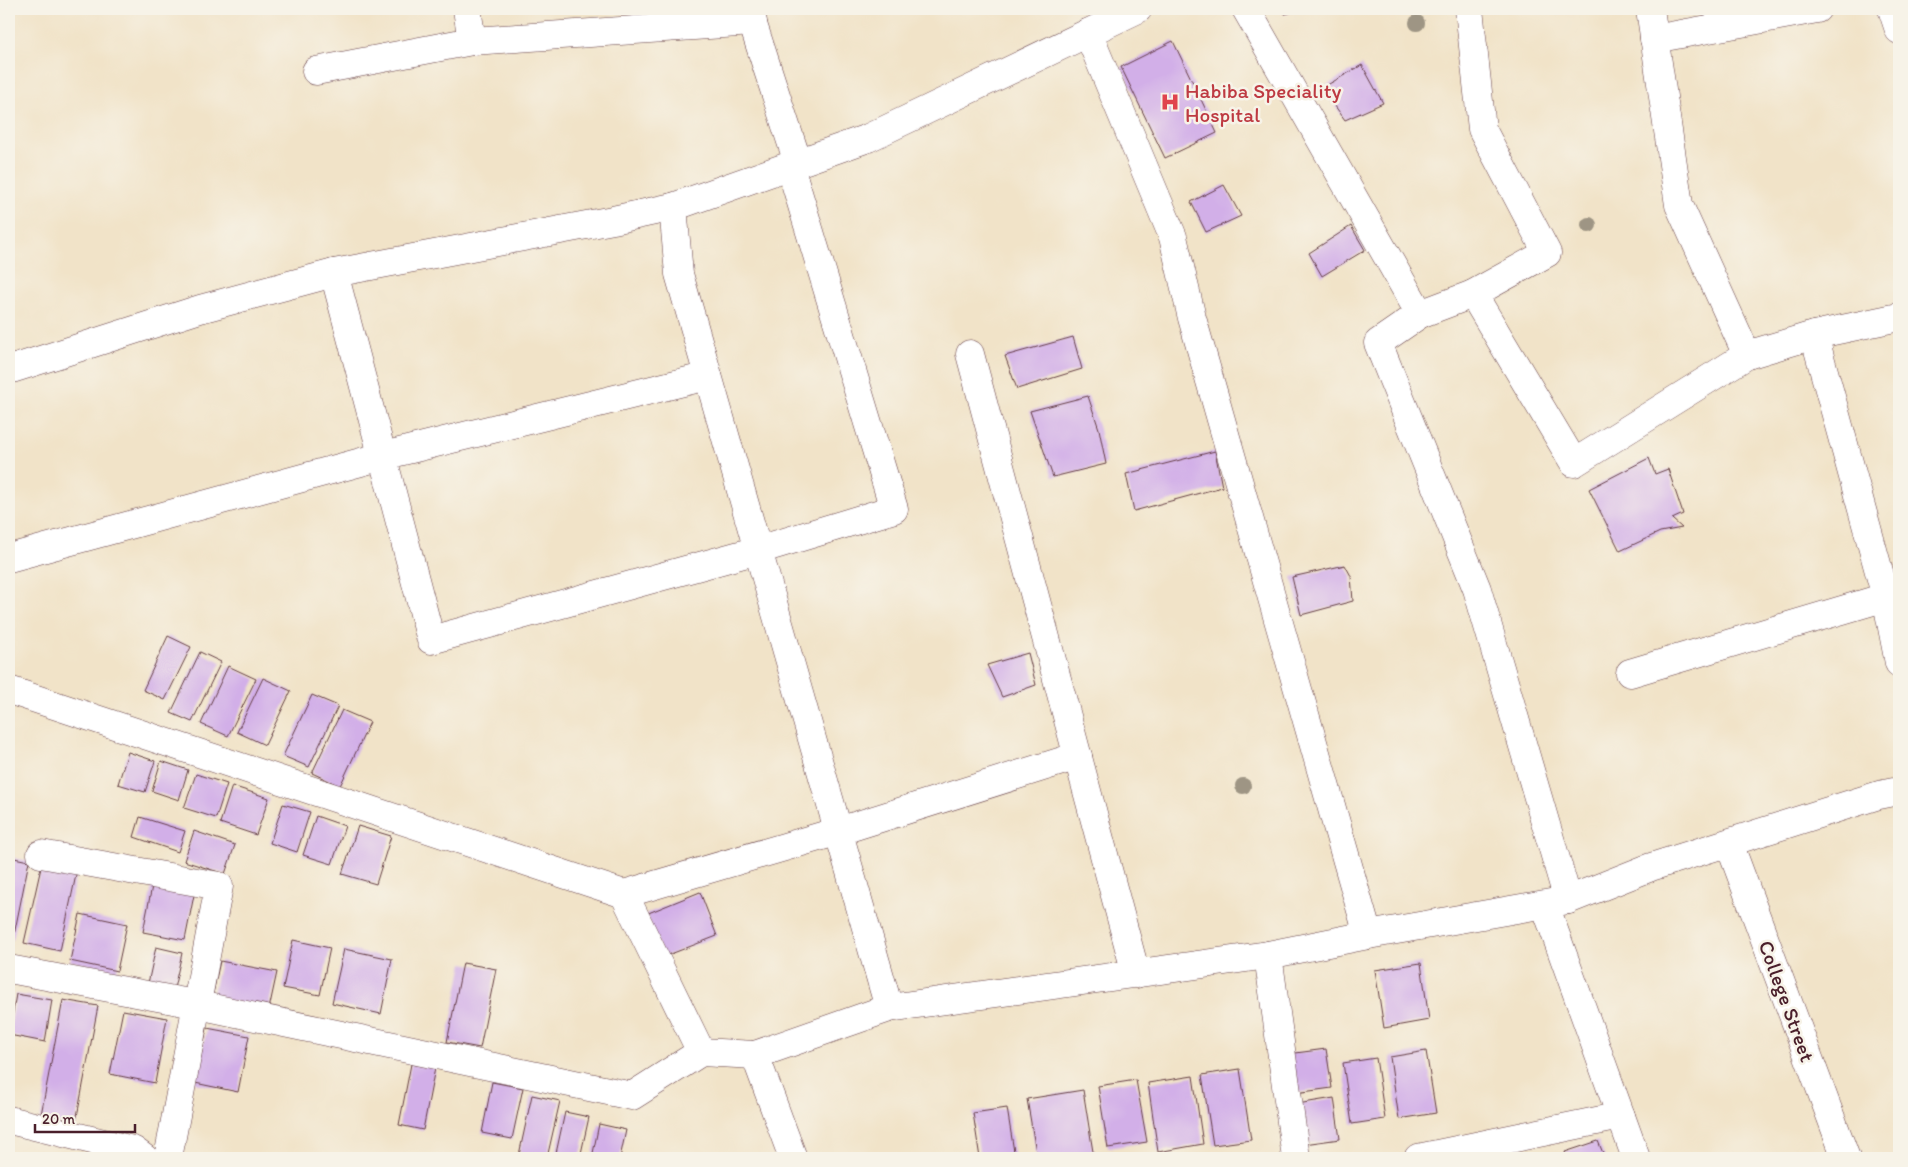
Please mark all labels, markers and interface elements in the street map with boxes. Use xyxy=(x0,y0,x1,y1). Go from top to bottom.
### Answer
place label: Habiba Speciality Hospital xyxy=(1185,78,1342,127)
hospital icon: Habiba Speciality Hospital xyxy=(1159,91,1181,113)
street label: College Street xyxy=(1753,937,1821,1065)
scale bar xyxy=(35,1102,135,1134)
text: 20 m xyxy=(42,1110,76,1128)

